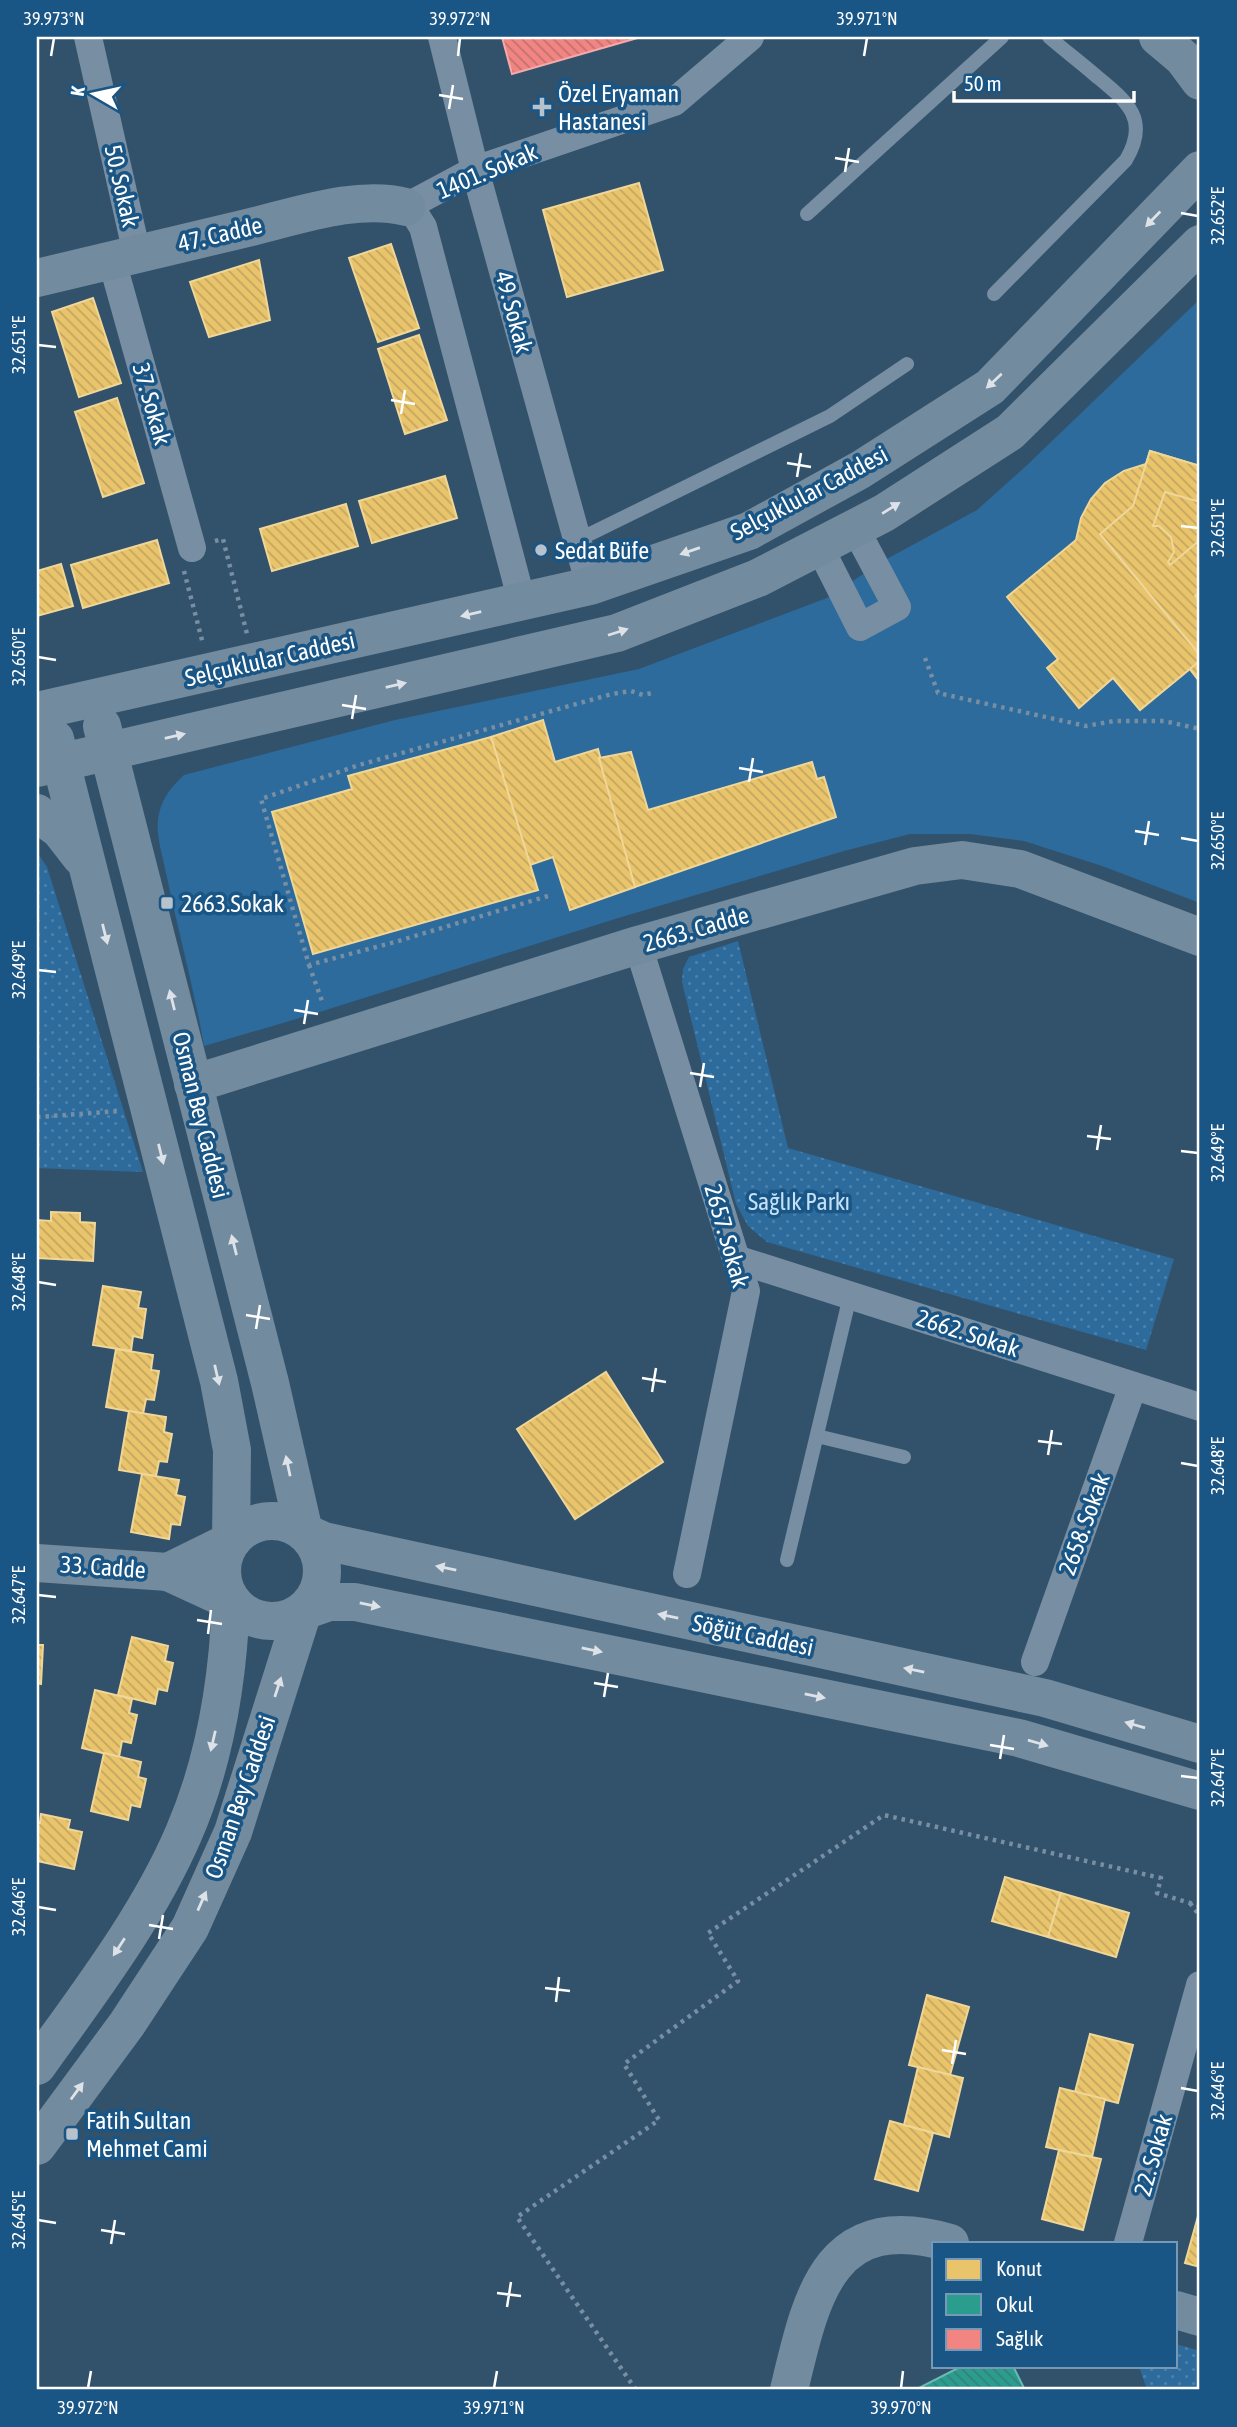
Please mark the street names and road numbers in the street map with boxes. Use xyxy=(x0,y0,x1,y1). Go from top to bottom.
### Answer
street label: 1401. Sokak xyxy=(433,138,542,204)
street label: 50. Sokak xyxy=(99,142,145,230)
street label: 47. Cadde xyxy=(175,211,265,257)
street label: 49. Sokak xyxy=(490,268,538,356)
street label: 37. Sokak xyxy=(127,360,177,448)
street label: Selçuklular Caddesi xyxy=(726,440,892,546)
street label: Selçuklular Caddesi xyxy=(182,626,358,692)
street label: 2663. Cadde xyxy=(640,901,752,957)
street label: Osman Bey Caddesi xyxy=(167,1029,235,1201)
street label: 2657. Sokak xyxy=(699,1181,755,1291)
street label: 2662. Sokak xyxy=(913,1304,1023,1362)
street label: 2658. Sokak xyxy=(1053,1469,1115,1579)
street label: 33. Cadde xyxy=(59,1551,147,1583)
street label: Söğüt Caddesi xyxy=(690,1609,816,1661)
street label: Osman Bey Caddesi xyxy=(199,1712,281,1882)
street label: 22. Sokak xyxy=(1128,2111,1178,2199)

